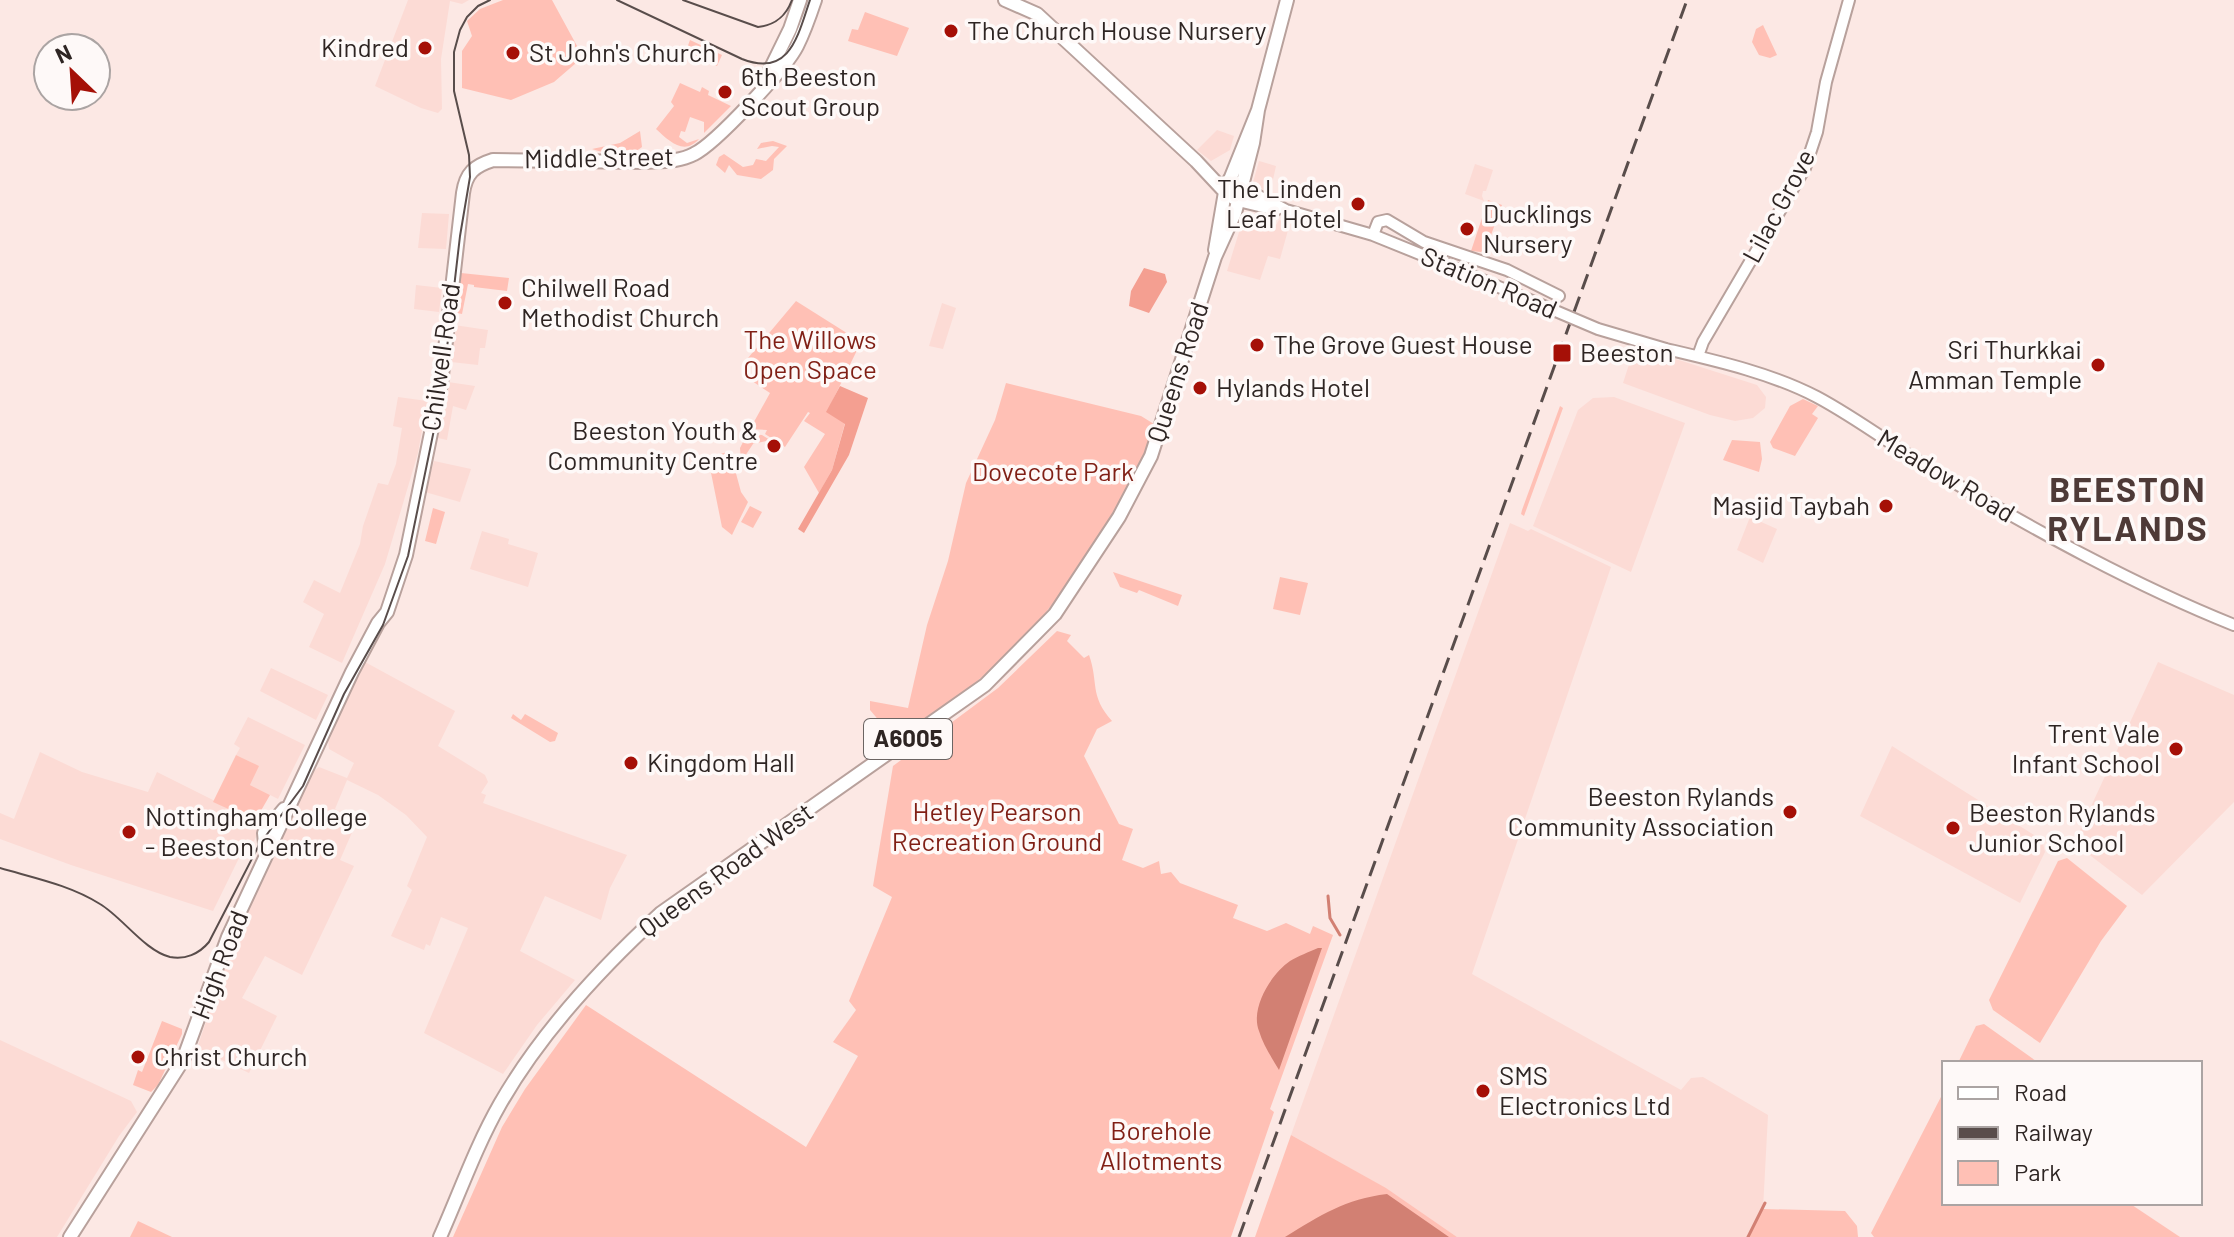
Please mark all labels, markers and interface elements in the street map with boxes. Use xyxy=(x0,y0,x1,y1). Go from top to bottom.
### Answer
place label: The Church House Nursery xyxy=(967,14,1267,45)
marker: The Church House Nursery xyxy=(942,22,960,40)
place label: Kindred xyxy=(321,31,409,62)
north arrow xyxy=(32,32,112,112)
place label: St John's Church xyxy=(529,36,716,67)
text: N xyxy=(51,38,75,68)
marker: Kindred xyxy=(416,39,434,57)
marker: St John's Church xyxy=(504,44,522,62)
place label: 6th Beeston Scout Group xyxy=(741,60,880,121)
marker: 6th Beeston Scout Group xyxy=(716,83,734,101)
street label: Middle Street xyxy=(524,140,674,173)
street label: Lilac Grove xyxy=(1735,143,1820,267)
place label: The Linden Leaf Hotel xyxy=(1217,172,1342,233)
marker: The Linden Leaf Hotel xyxy=(1349,195,1367,213)
place label: Ducklings Nursery xyxy=(1483,197,1592,258)
marker: Ducklings Nursery xyxy=(1458,220,1476,238)
street label: Station Road xyxy=(1417,239,1562,324)
place label: Chilwell Road Methodist Church xyxy=(521,271,719,332)
street label: Chilwell Road xyxy=(414,281,465,433)
marker: Chilwell Road Methodist Church xyxy=(496,294,514,312)
street label: Queens Road xyxy=(1139,297,1214,446)
park label: The Willows Open Space xyxy=(743,323,877,384)
place label: The Grove Guest House xyxy=(1273,328,1533,359)
place label: Sri Thurkkai Amman Temple xyxy=(1908,333,2082,394)
marker: The Grove Guest House xyxy=(1248,336,1266,354)
place label: Beeston xyxy=(1580,336,1674,367)
marker: Beeston xyxy=(1551,342,1573,364)
marker: Sri Thurkkai Amman Temple xyxy=(2089,356,2107,374)
place label: Hylands Hotel xyxy=(1216,371,1370,402)
marker: Hylands Hotel xyxy=(1191,379,1209,397)
place label: Beeston Youth & Community Centre xyxy=(548,414,758,475)
street label: Meadow Road xyxy=(1872,422,2021,528)
marker: Beeston Youth & Community Centre xyxy=(765,437,783,455)
park label: Dovecote Park xyxy=(972,455,1134,486)
district label: BEESTON RYLANDS xyxy=(2047,468,2209,548)
place label: Masjid Taybah xyxy=(1712,489,1870,520)
marker: Masjid Taybah xyxy=(1877,497,1895,515)
place label: Trent Vale Infant School xyxy=(2012,717,2160,778)
road number: A6005 xyxy=(864,719,952,759)
marker: Trent Vale Infant School xyxy=(2167,740,2185,758)
place label: Kingdom Hall xyxy=(647,746,795,777)
marker: Kingdom Hall xyxy=(622,754,640,772)
place label: Beeston Rylands Community Association xyxy=(1508,780,1774,841)
street label: Queens Road West xyxy=(632,795,818,943)
park label: Hetley Pearson Recreation Ground xyxy=(892,795,1102,856)
place label: Beeston Rylands Junior School xyxy=(1969,796,2155,857)
place label: Nottingham College - Beeston Centre xyxy=(145,800,368,861)
marker: Beeston Rylands Community Association xyxy=(1781,803,1799,821)
marker: Beeston Rylands Junior School xyxy=(1944,819,1962,837)
marker: Nottingham College - Beeston Centre xyxy=(120,823,138,841)
street label: High Road xyxy=(184,906,254,1023)
place label: Christ Church xyxy=(154,1040,308,1071)
marker: Christ Church xyxy=(129,1048,147,1066)
place label: SMS Electronics Ltd xyxy=(1499,1059,1671,1120)
legend xyxy=(1942,1061,2202,1205)
text: Road xyxy=(2014,1077,2067,1106)
marker: SMS Electronics Ltd xyxy=(1474,1082,1492,1100)
park label: Borehole Allotments xyxy=(1100,1114,1222,1175)
text: Railway xyxy=(2014,1117,2093,1146)
text: Park xyxy=(2014,1157,2061,1186)

